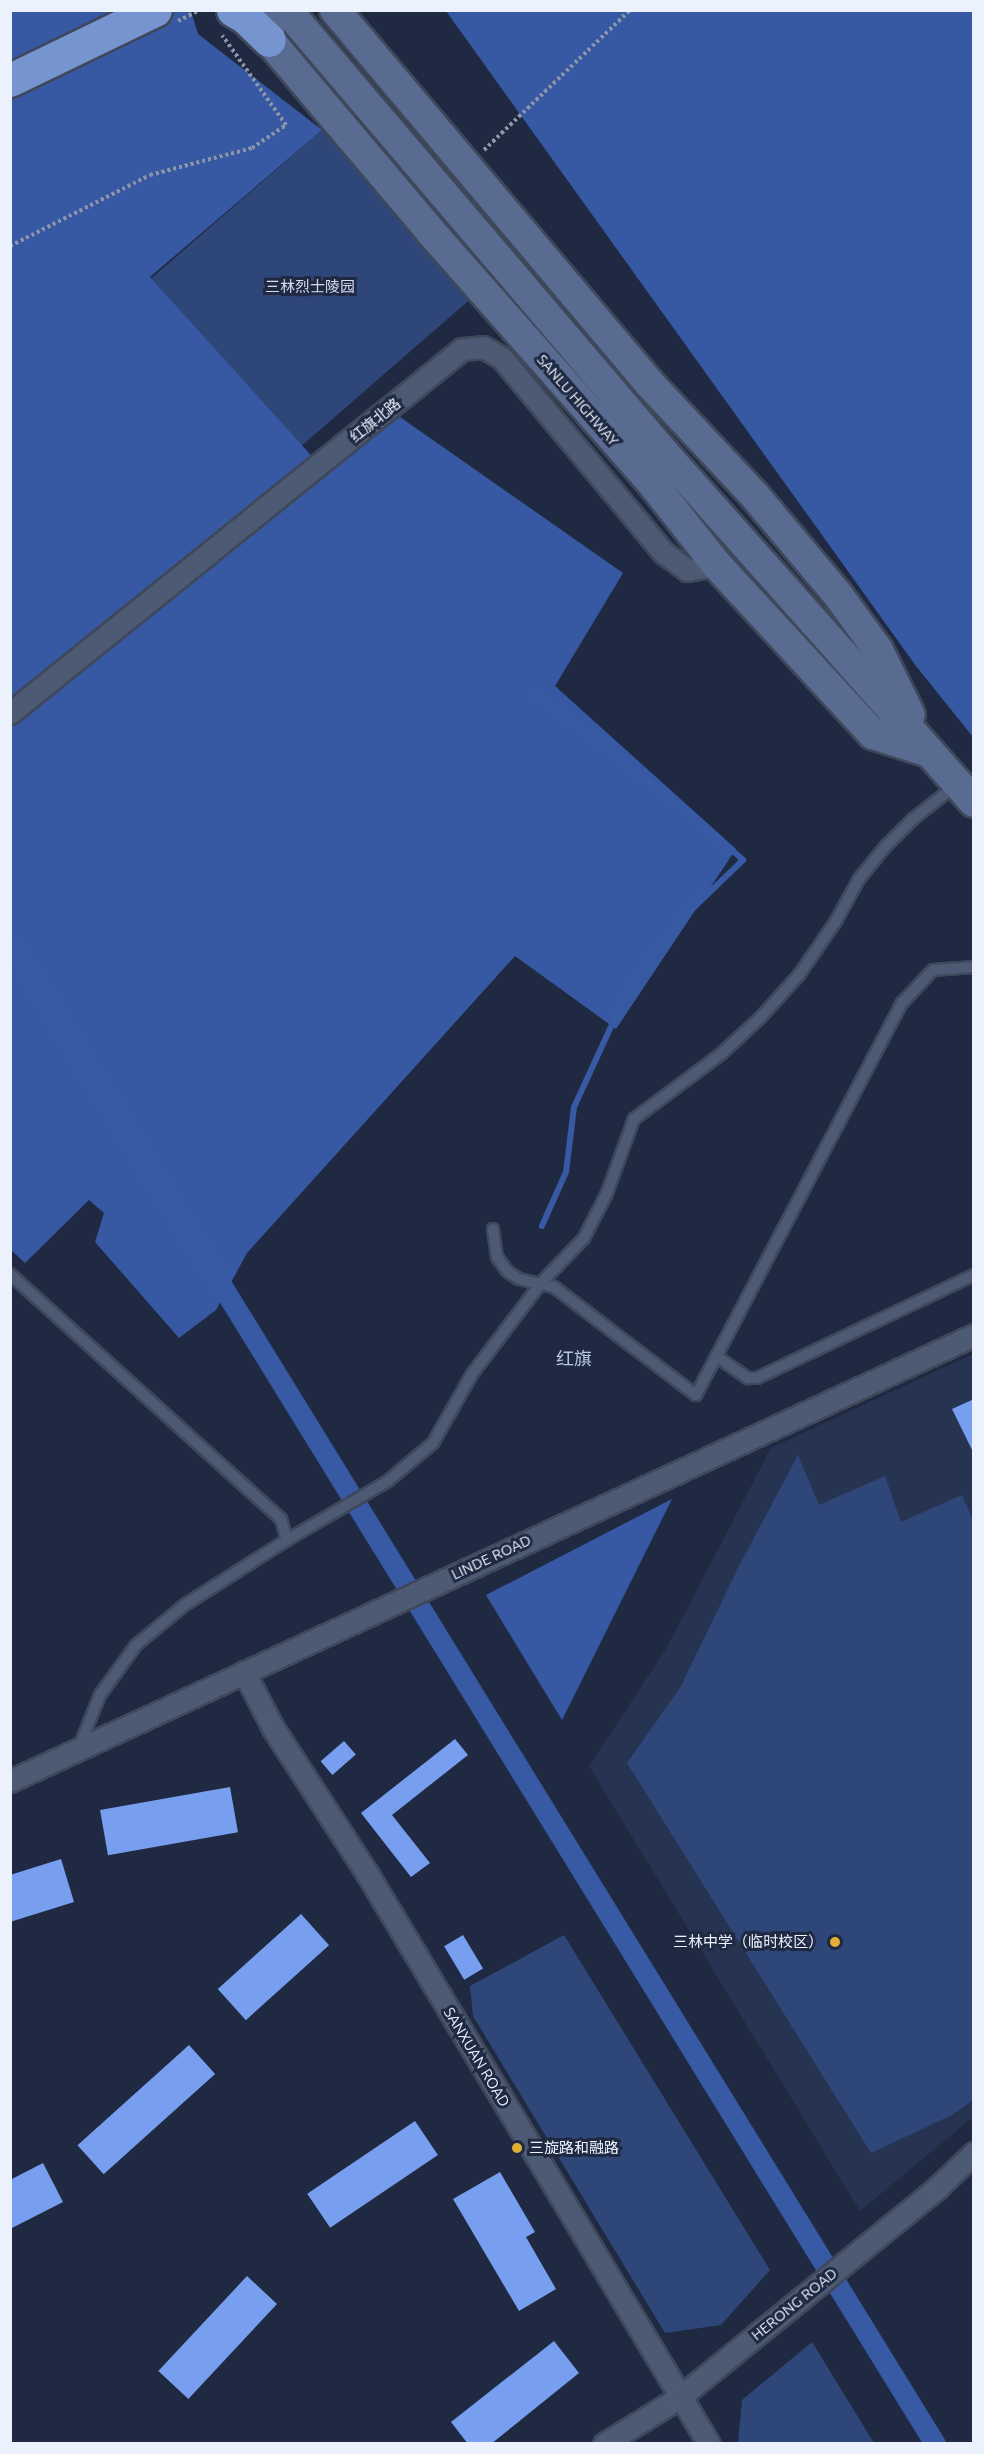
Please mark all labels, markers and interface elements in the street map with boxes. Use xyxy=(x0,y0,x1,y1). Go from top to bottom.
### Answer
park label: 三林烈士陵园 xyxy=(265,278,355,296)
street label: SANLU HIGHWAY xyxy=(533,351,623,449)
street label: 红旗北路 xyxy=(346,394,404,446)
district label: 红旗 xyxy=(556,1347,592,1369)
street label: LINDE ROAD xyxy=(448,1531,534,1583)
place label: 三林中学（临时校区） xyxy=(673,1933,823,1951)
marker: 三林中学（临时校区） xyxy=(828,1935,842,1949)
street label: SANXUAN ROAD xyxy=(440,2004,514,2110)
place label: 三旋路和融路 xyxy=(529,2139,619,2157)
marker: 三旋路和融路 xyxy=(510,2141,524,2155)
street label: HERONG ROAD xyxy=(748,2264,840,2344)

